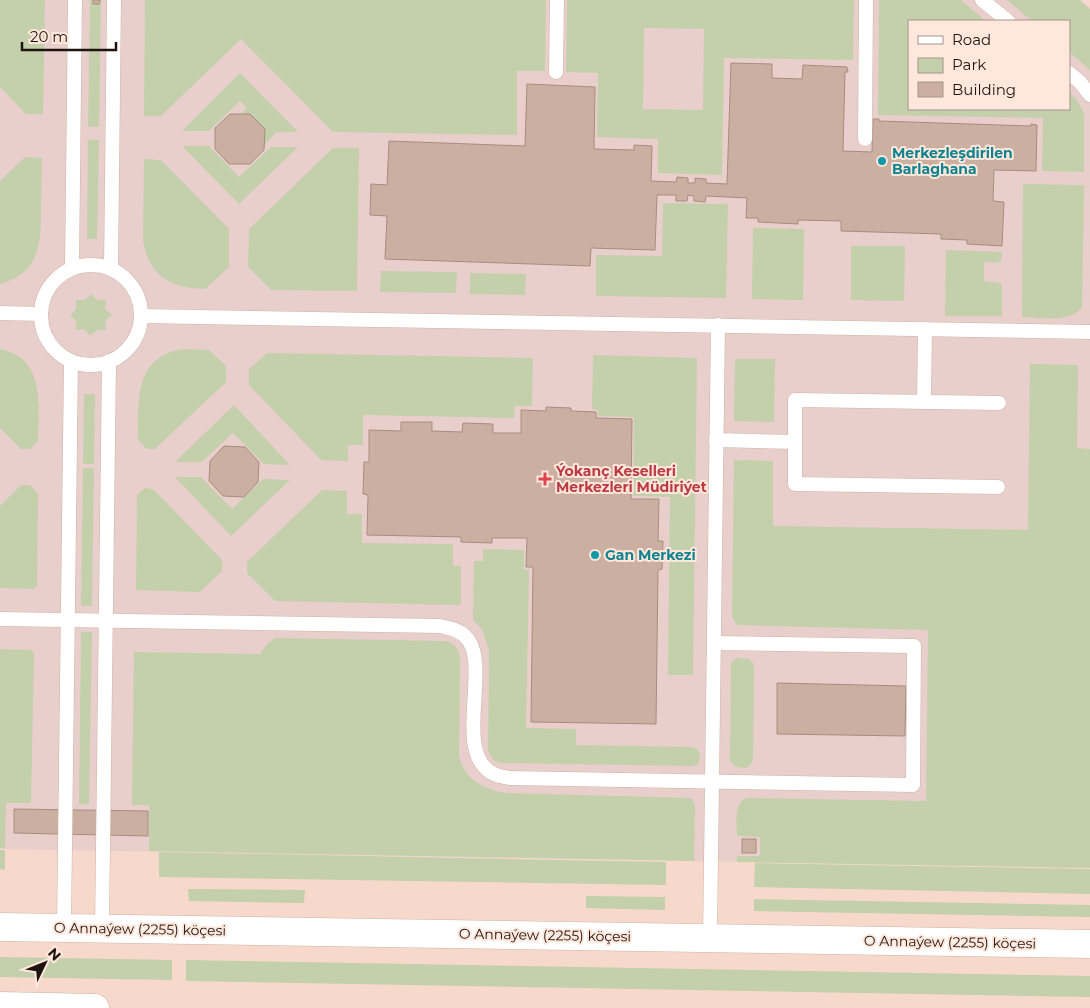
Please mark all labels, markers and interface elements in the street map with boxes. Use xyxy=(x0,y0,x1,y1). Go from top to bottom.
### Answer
scale bar xyxy=(22,20,116,52)
legend xyxy=(908,20,1070,110)
text: 20 m xyxy=(30,27,68,46)
text: Road xyxy=(952,30,991,49)
text: Park xyxy=(952,55,986,74)
text: Building xyxy=(952,80,1016,99)
place label: Merkezleşdirilen Barlaghana xyxy=(892,144,1013,178)
marker: Merkezleşdirilen Barlaghana xyxy=(876,155,888,167)
place label: Ýokanç Keselleri Merkezleri Müdiriýet xyxy=(555,462,707,496)
marker: Ýokanç Keselleri Merkezleri Müdiriýet xyxy=(538,472,552,486)
place label: Gan Merkezi xyxy=(605,546,696,564)
marker: Gan Merkezi xyxy=(589,549,601,561)
street label: O Annaýew (2255) köçesi xyxy=(54,918,226,940)
street label: O Annaýew (2255) köçesi xyxy=(459,924,631,946)
street label: O Annaýew (2255) köçesi xyxy=(864,931,1036,953)
north arrow xyxy=(20,938,70,988)
text: N xyxy=(44,944,65,964)

